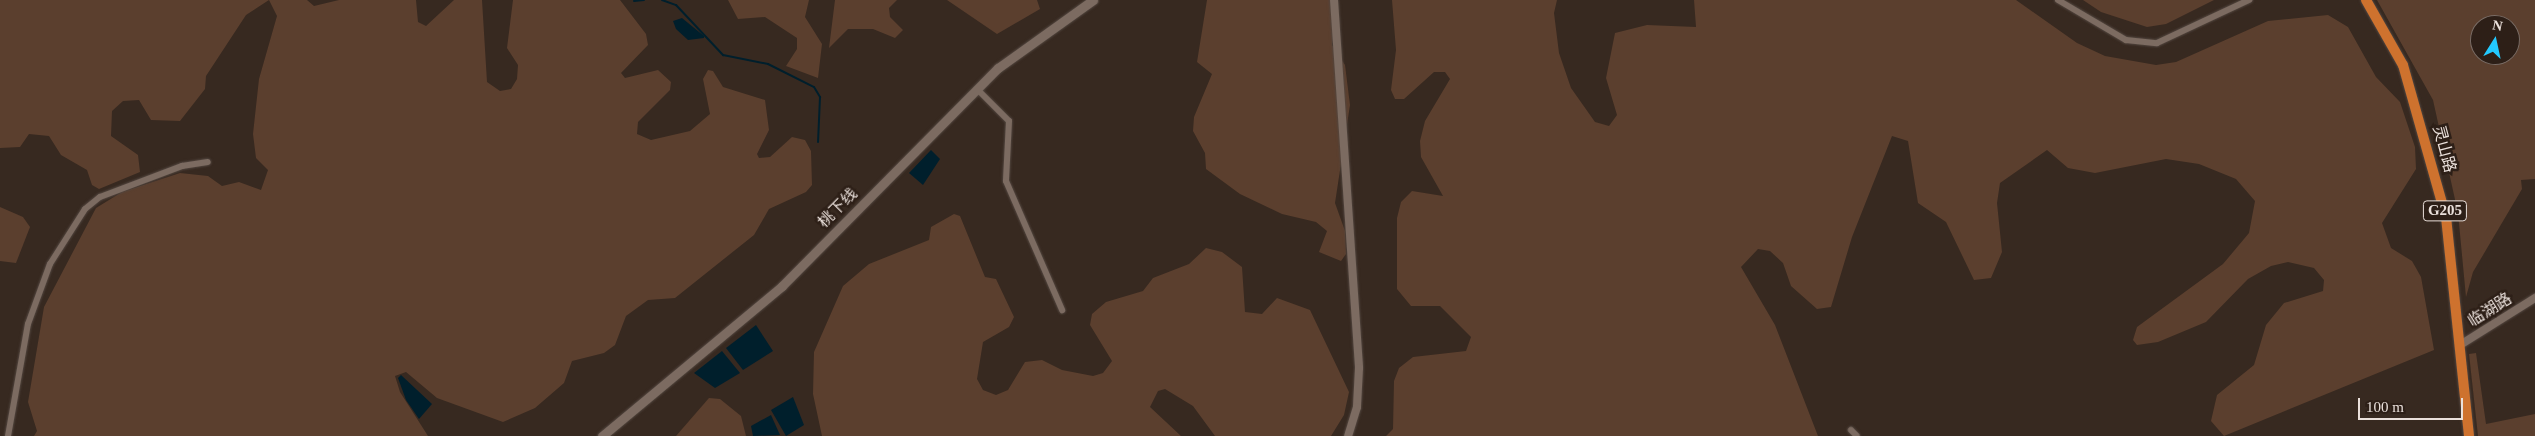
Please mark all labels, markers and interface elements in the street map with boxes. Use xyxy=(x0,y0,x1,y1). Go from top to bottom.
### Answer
north arrow xyxy=(2470,15,2520,65)
text: N xyxy=(2491,17,2504,34)
street label: 灵山路 xyxy=(2429,123,2459,175)
street label: 桃下线 xyxy=(814,184,862,232)
road number: G205 xyxy=(2422,198,2468,224)
street label: 临湖路 xyxy=(2465,289,2515,331)
scale bar xyxy=(2360,388,2465,420)
text: 100 m xyxy=(2366,399,2404,415)

